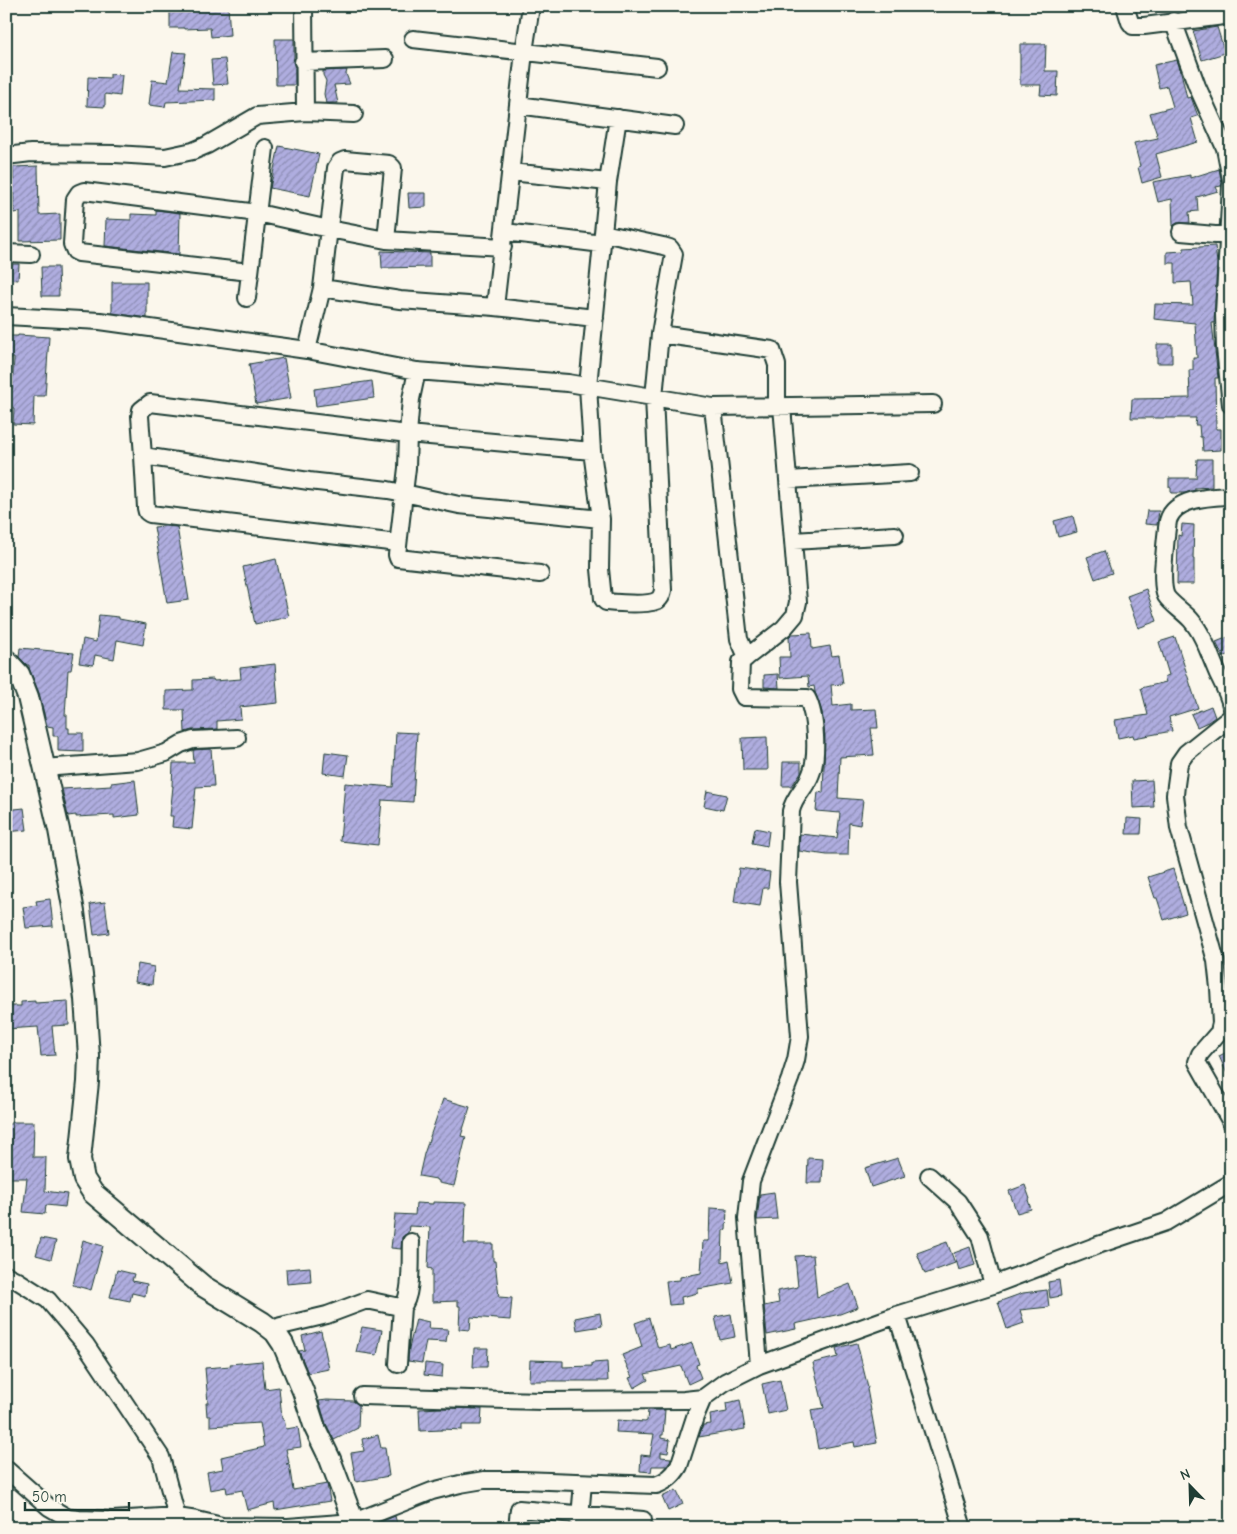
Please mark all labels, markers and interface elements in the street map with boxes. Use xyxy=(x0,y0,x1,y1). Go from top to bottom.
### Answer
north arrow xyxy=(1164,1462,1214,1512)
text: N xyxy=(1178,1465,1193,1484)
scale bar xyxy=(25,1479,129,1511)
text: 50 m xyxy=(32,1488,67,1506)

